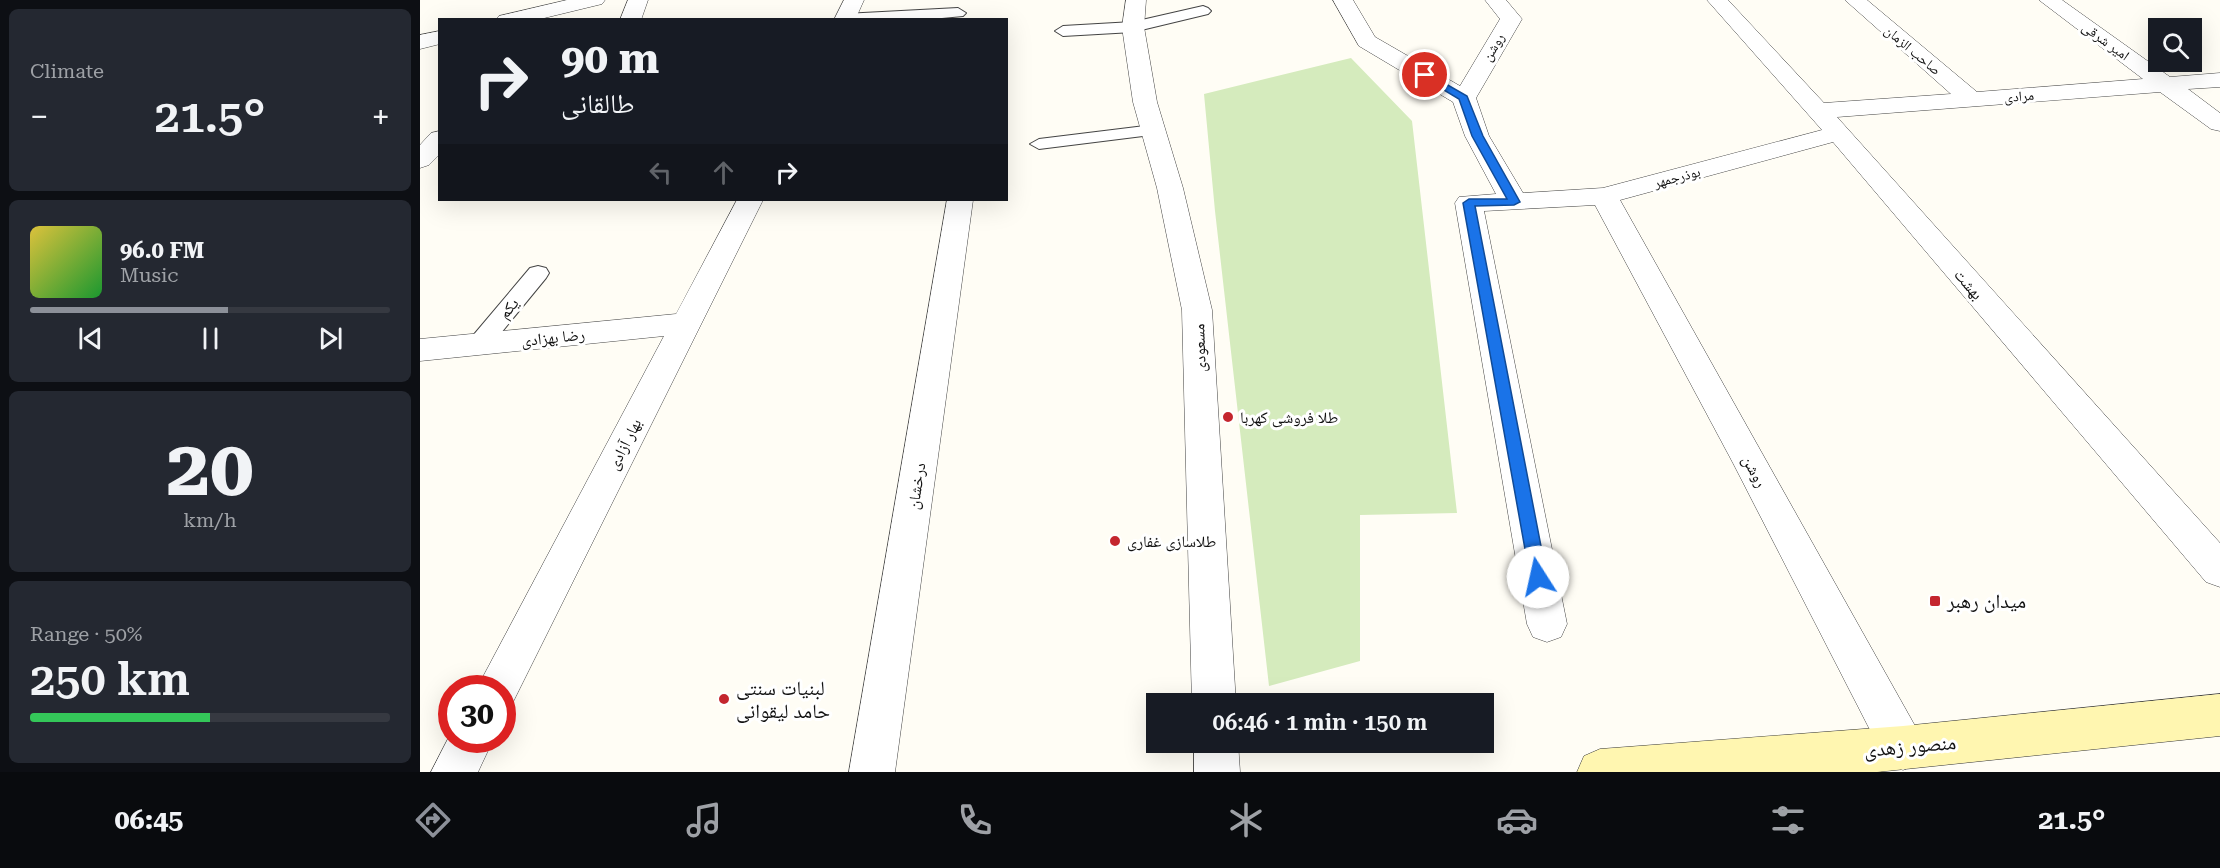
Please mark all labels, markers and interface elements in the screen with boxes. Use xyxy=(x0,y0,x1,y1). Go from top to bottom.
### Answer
map controls xyxy=(2148,18,2202,72)
button: search xyxy=(2148,18,2202,72)
street label: امیر شرقی xyxy=(2079,19,2133,64)
street label: صاحب الزمان xyxy=(1881,22,1944,79)
street label: روشن xyxy=(1479,30,1508,64)
text: 90 m xyxy=(561,34,659,83)
icon: right xyxy=(462,42,540,120)
pin xyxy=(1399,49,1450,100)
icon: arrive xyxy=(1408,58,1441,91)
text: Climate xyxy=(30,59,104,83)
street label: مرادی xyxy=(2003,87,2035,106)
text: طالقانی xyxy=(561,88,635,120)
text: 21.5° xyxy=(154,90,266,143)
text: − xyxy=(30,97,48,136)
text: + xyxy=(372,97,390,136)
icon: left xyxy=(644,156,677,189)
icon: ahead xyxy=(707,156,740,189)
icon: right xyxy=(770,156,803,189)
street label: بوذرجمهر xyxy=(1651,163,1702,192)
text: 96.0 FM xyxy=(120,238,204,263)
text: Music xyxy=(120,263,179,287)
street label: بهشت xyxy=(1950,265,1987,303)
street label: یکم xyxy=(494,294,523,323)
icon: previous xyxy=(74,322,107,355)
icon: pause xyxy=(194,322,227,355)
icon: next xyxy=(314,322,347,355)
street label: مسعودی xyxy=(1189,323,1211,373)
street label: رضا بهزادی xyxy=(520,325,586,351)
place label: طلا فروشی کهربا xyxy=(1240,408,1338,428)
marker: طلا فروشی کهربا xyxy=(1221,410,1235,424)
street label: بهار آزادی xyxy=(603,415,646,474)
text: 20 xyxy=(166,423,254,514)
street label: روشن xyxy=(1737,452,1771,491)
street label: درخشان xyxy=(903,461,931,511)
text: km/h xyxy=(183,508,237,532)
place label: طلاسازی غفاری xyxy=(1127,532,1216,552)
marker: طلاسازی غفاری xyxy=(1108,534,1122,548)
position arrow xyxy=(1506,545,1570,609)
place label: میدان رهبر xyxy=(1946,589,2026,613)
marker: میدان رهبر xyxy=(1928,594,1942,608)
text: Range · 50% xyxy=(30,622,142,646)
text: 250 km xyxy=(30,653,190,706)
speed limit sign: 30 xyxy=(438,675,516,753)
place label: لبنیات سنتی حامد لیقوانی xyxy=(736,676,830,723)
marker: لبنیات سنتی حامد لیقوانی xyxy=(717,692,731,706)
text: 06:46 · 1 min · 150 m xyxy=(1213,710,1427,735)
street label: منصور زهدی xyxy=(1863,730,1957,762)
icon: directions xyxy=(412,799,454,841)
icon: music xyxy=(683,799,725,841)
icon: phone xyxy=(954,799,996,841)
icon: climate xyxy=(1225,799,1267,841)
icon: car xyxy=(1496,799,1538,841)
icon: filters xyxy=(1767,799,1809,841)
text: 06:45 xyxy=(114,804,183,836)
text: 21.5° xyxy=(2038,804,2106,836)

